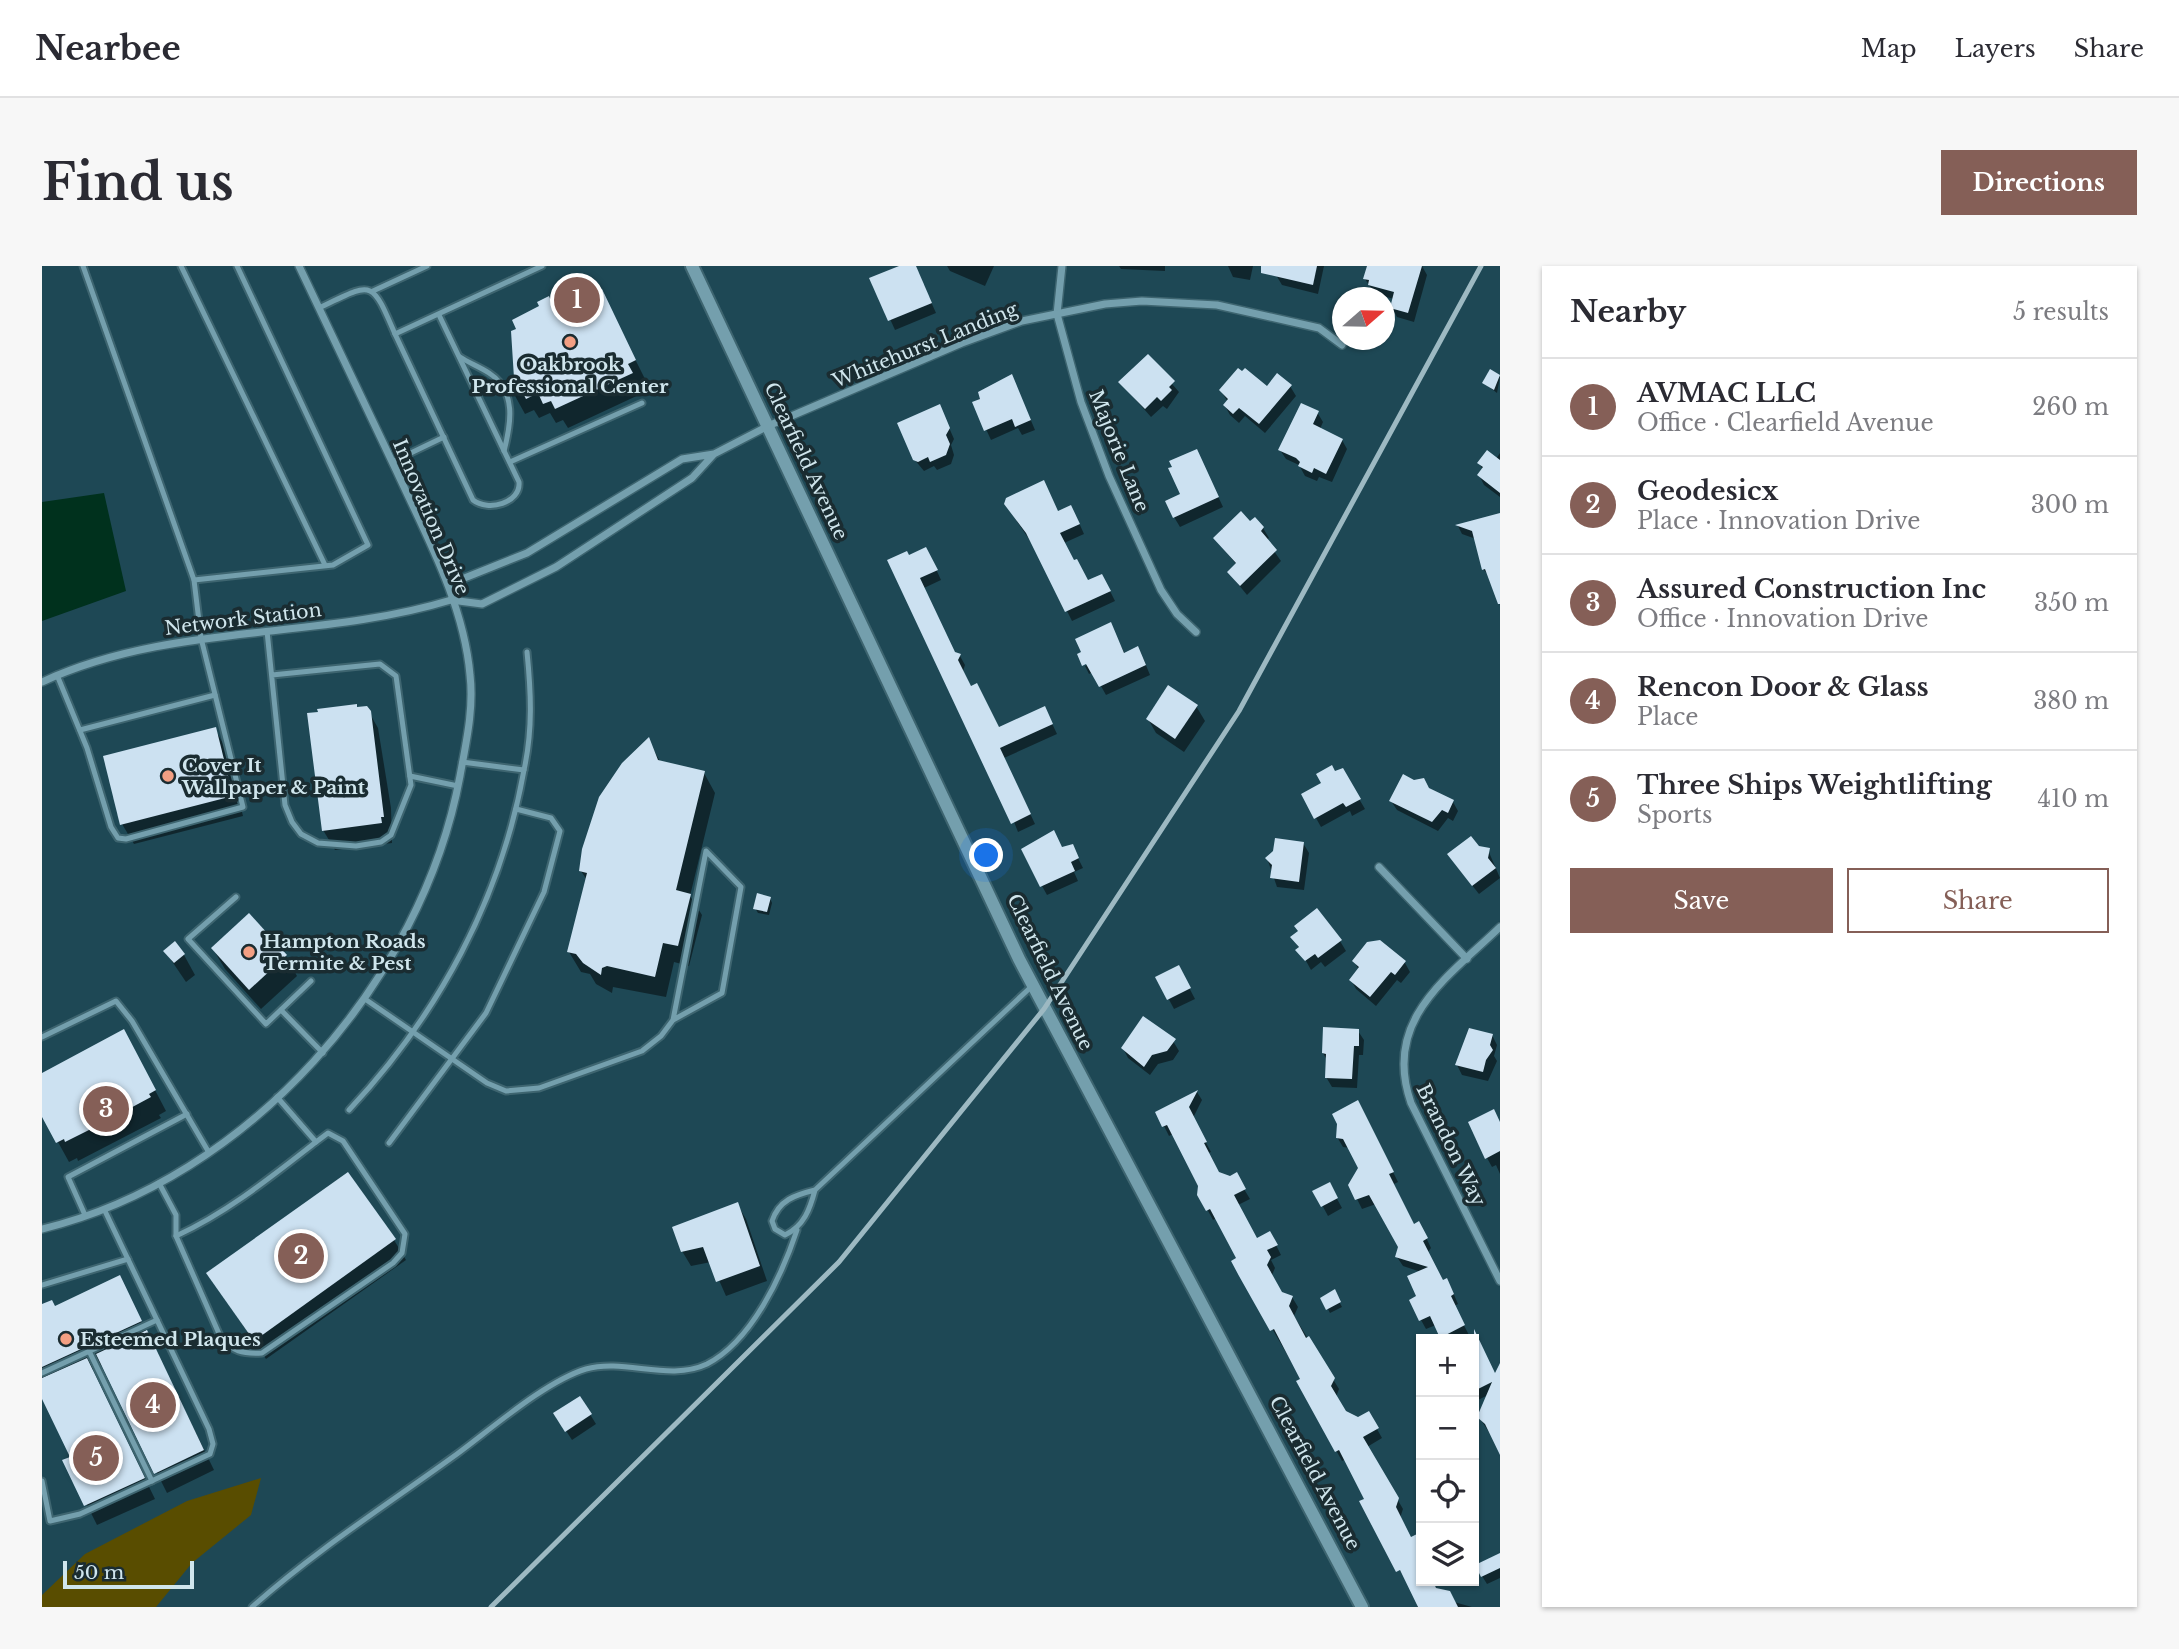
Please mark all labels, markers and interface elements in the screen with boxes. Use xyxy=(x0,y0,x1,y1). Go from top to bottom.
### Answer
text: Nearbee xyxy=(35,28,181,69)
text: Map xyxy=(1861,34,1917,63)
text: Layers xyxy=(1955,34,2036,63)
text: Share xyxy=(2074,34,2144,63)
button: Directions xyxy=(1941,150,2137,215)
text: Find us xyxy=(42,152,234,213)
pin: 1 xyxy=(554,274,600,326)
north arrow xyxy=(1332,287,1395,350)
text: Nearby xyxy=(1570,293,1686,330)
street label: Whitehurst Landing xyxy=(828,297,1022,393)
text: 5 results xyxy=(2013,298,2109,326)
marker: Oakbrook Professional Center xyxy=(562,334,578,350)
place label: Oakbrook Professional Center xyxy=(472,353,669,398)
text: AVMAC LLC xyxy=(1637,377,1816,409)
street label: Clearfield Avenue xyxy=(759,379,853,543)
street label: Majorie Lane xyxy=(1084,387,1154,515)
text: 1 xyxy=(1588,393,1598,421)
text: 260 m xyxy=(2032,393,2109,421)
text: Office · Clearfield Avenue xyxy=(1637,409,1934,437)
street label: Innovation Drive xyxy=(388,436,474,598)
text: Geodesicx xyxy=(1637,475,1778,507)
text: 2 xyxy=(1586,491,1600,519)
text: 300 m xyxy=(2031,491,2109,519)
text: Place · Innovation Drive xyxy=(1637,507,1920,535)
text: Assured Construction Inc xyxy=(1637,573,1986,605)
text: 3 xyxy=(1586,589,1600,617)
text: 350 m xyxy=(2034,589,2109,617)
street label: Network Station xyxy=(163,598,323,640)
text: Office · Innovation Drive xyxy=(1637,605,1929,633)
text: Rencon Door & Glass xyxy=(1637,671,1929,703)
text: 4 xyxy=(1585,687,1601,715)
text: 380 m xyxy=(2033,687,2109,715)
text: Place xyxy=(1637,703,1699,731)
place label: Cover It Wallpaper & Paint xyxy=(181,754,366,799)
marker: Cover It Wallpaper & Paint xyxy=(160,768,176,784)
text: Three Ships Weightlifting xyxy=(1637,769,1992,801)
text: 5 xyxy=(1586,785,1600,813)
text: 410 m xyxy=(2038,785,2109,813)
text: Sports xyxy=(1637,801,1713,829)
your location xyxy=(969,838,1003,872)
button: Save xyxy=(1570,868,1833,933)
button: Share xyxy=(1847,868,2109,933)
street label: Clearfield Avenue xyxy=(1002,890,1098,1054)
place label: Hampton Roads Termite & Pest xyxy=(263,930,426,975)
marker: Hampton Roads Termite & Pest xyxy=(241,944,257,960)
street label: Brandon Way xyxy=(1411,1080,1491,1210)
pin: 3 xyxy=(83,1083,129,1135)
pin: 2 xyxy=(278,1230,324,1282)
place label: Esteemed Plaques xyxy=(80,1328,261,1351)
marker: Esteemed Plaques xyxy=(58,1331,74,1347)
map controls xyxy=(1416,1334,1479,1586)
button: + xyxy=(1416,1334,1479,1397)
pin: 4 xyxy=(130,1379,176,1431)
street label: Clearfield Avenue xyxy=(1265,1392,1365,1554)
button: − xyxy=(1416,1397,1479,1460)
pin: 5 xyxy=(73,1432,119,1484)
button: locate xyxy=(1416,1460,1479,1523)
button: layers xyxy=(1416,1523,1479,1586)
scale bar xyxy=(63,1558,194,1590)
text: 50 m xyxy=(74,1561,124,1584)

